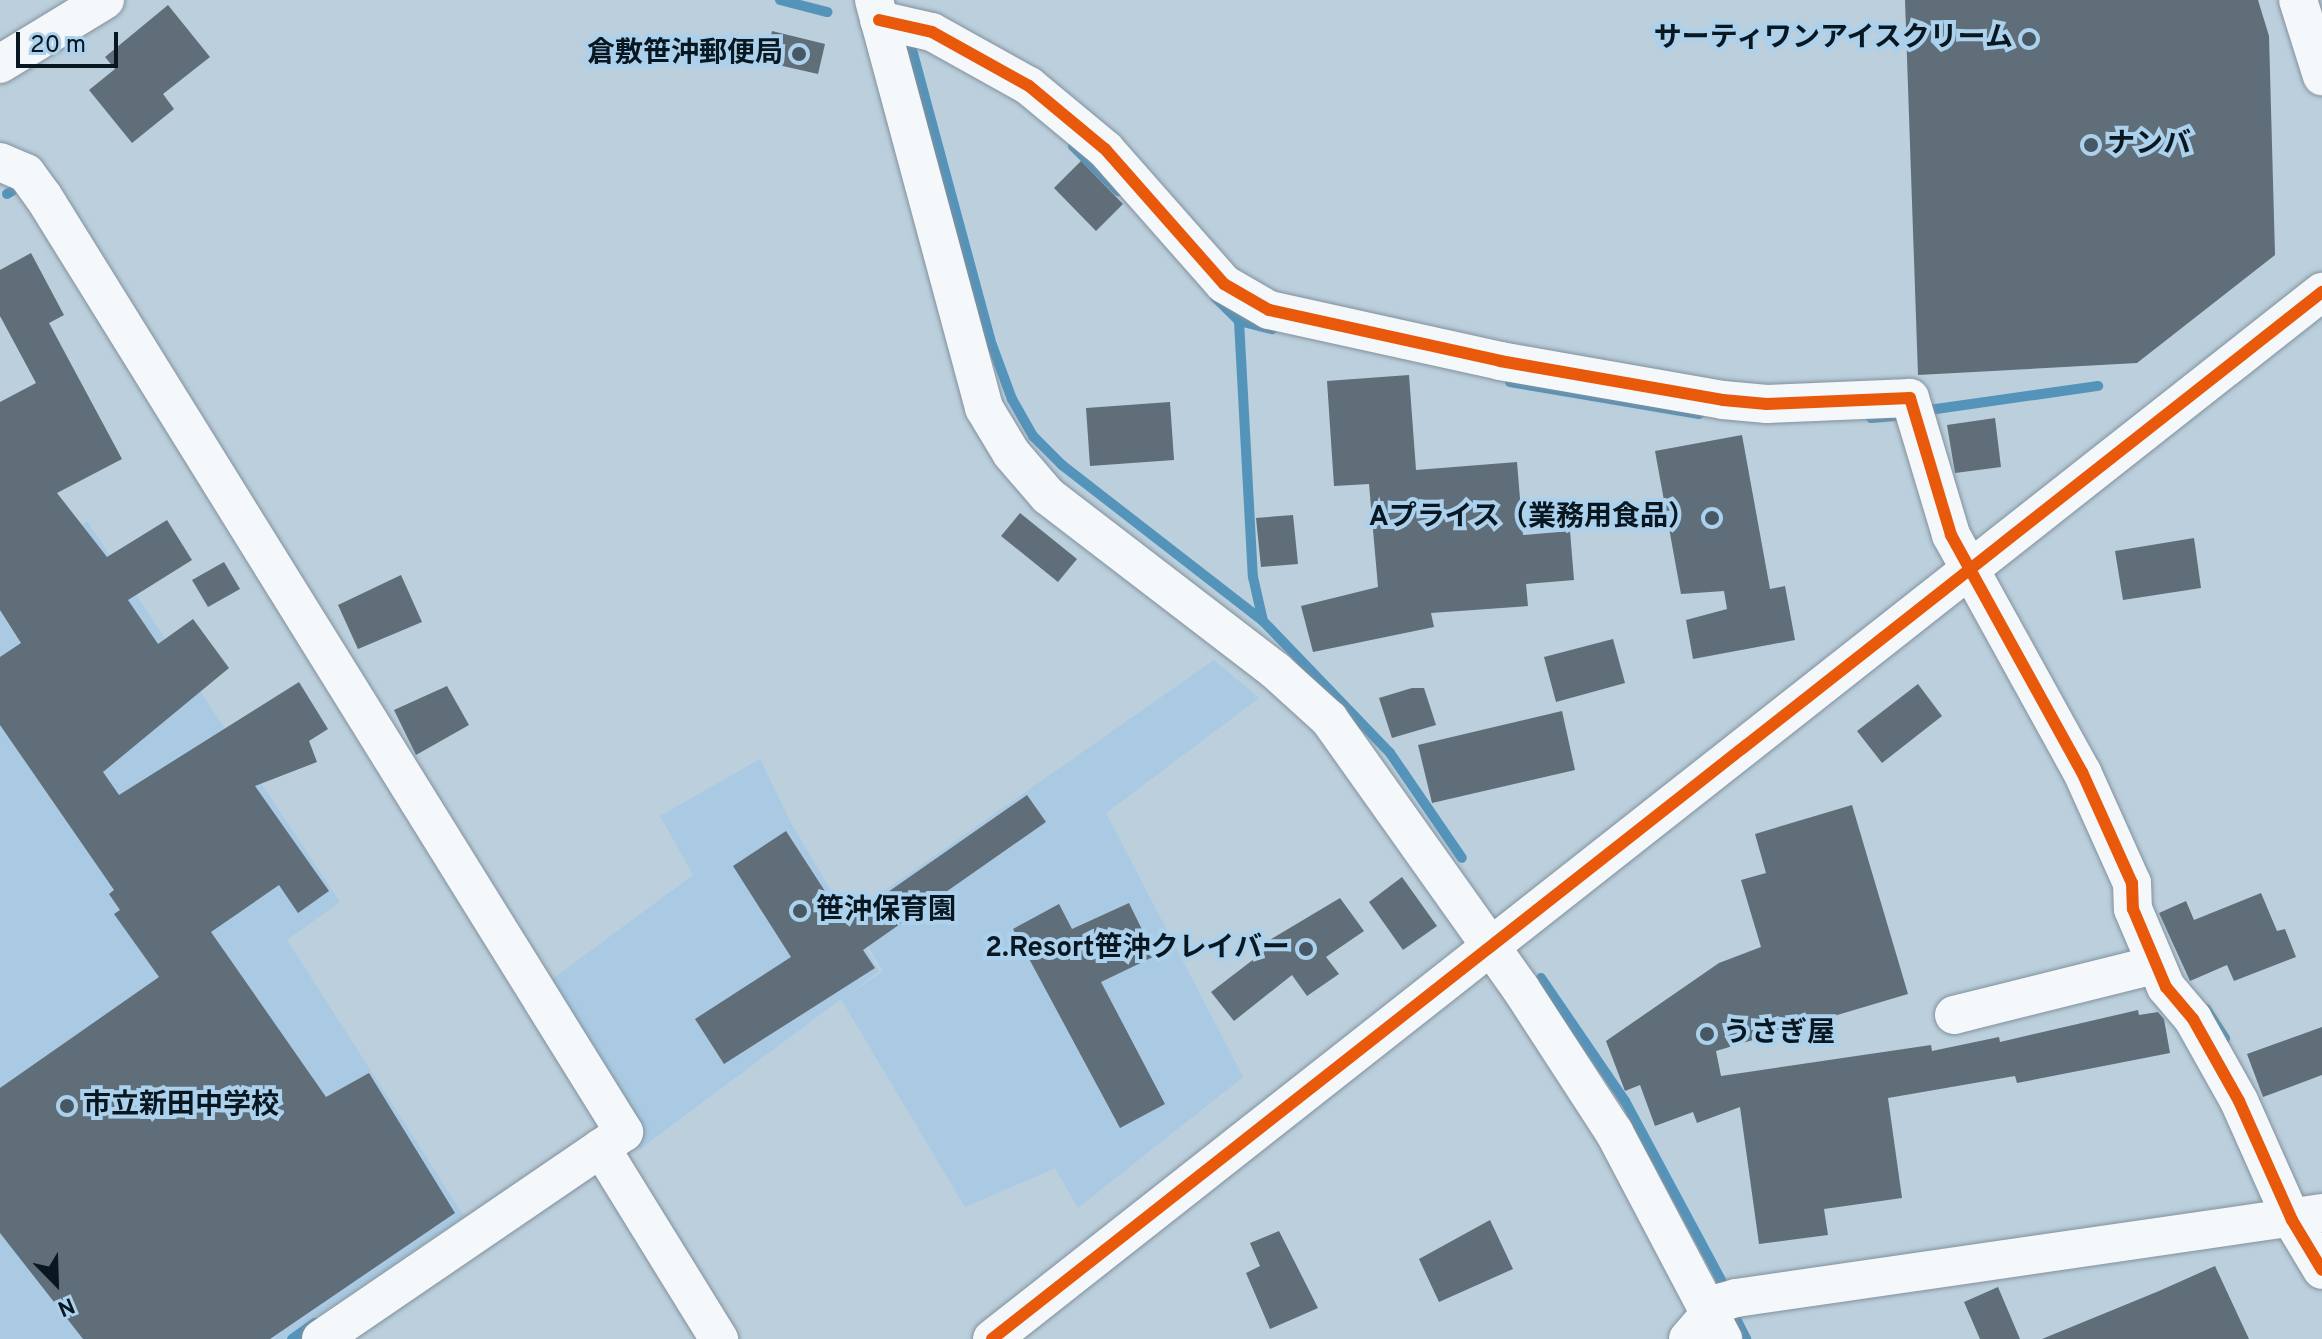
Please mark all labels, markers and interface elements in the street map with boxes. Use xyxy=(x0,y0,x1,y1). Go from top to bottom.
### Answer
scale bar xyxy=(20,16,122,66)
place label: サーティワンアイスクリーム xyxy=(1649,22,2013,56)
marker: サーティワンアイスクリーム xyxy=(2020,30,2038,48)
text: 20 m xyxy=(30,31,86,61)
place label: 倉敷笹沖郵便局 xyxy=(587,37,783,71)
marker: 倉敷笹沖郵便局 xyxy=(790,45,808,63)
place label: ナンバ xyxy=(2107,128,2191,162)
marker: ナンバ xyxy=(2082,136,2100,154)
place label: Aプライス（業務用食品） xyxy=(1368,501,1696,535)
marker: Aプライス（業務用食品） xyxy=(1703,509,1721,527)
place label: 笹沖保育園 xyxy=(816,894,956,928)
marker: 笹沖保育園 xyxy=(791,902,809,920)
place label: 2.Resort笹沖クレイバー xyxy=(984,932,1290,966)
marker: 2.Resort笹沖クレイバー xyxy=(1297,940,1315,958)
place label: うさぎ屋 xyxy=(1723,1017,1835,1051)
marker: うさぎ屋 xyxy=(1698,1025,1716,1043)
place label: 市立新田中学校 xyxy=(83,1089,279,1123)
marker: 市立新田中学校 xyxy=(58,1097,76,1115)
north arrow xyxy=(16,1243,96,1323)
text: N xyxy=(53,1290,78,1321)

